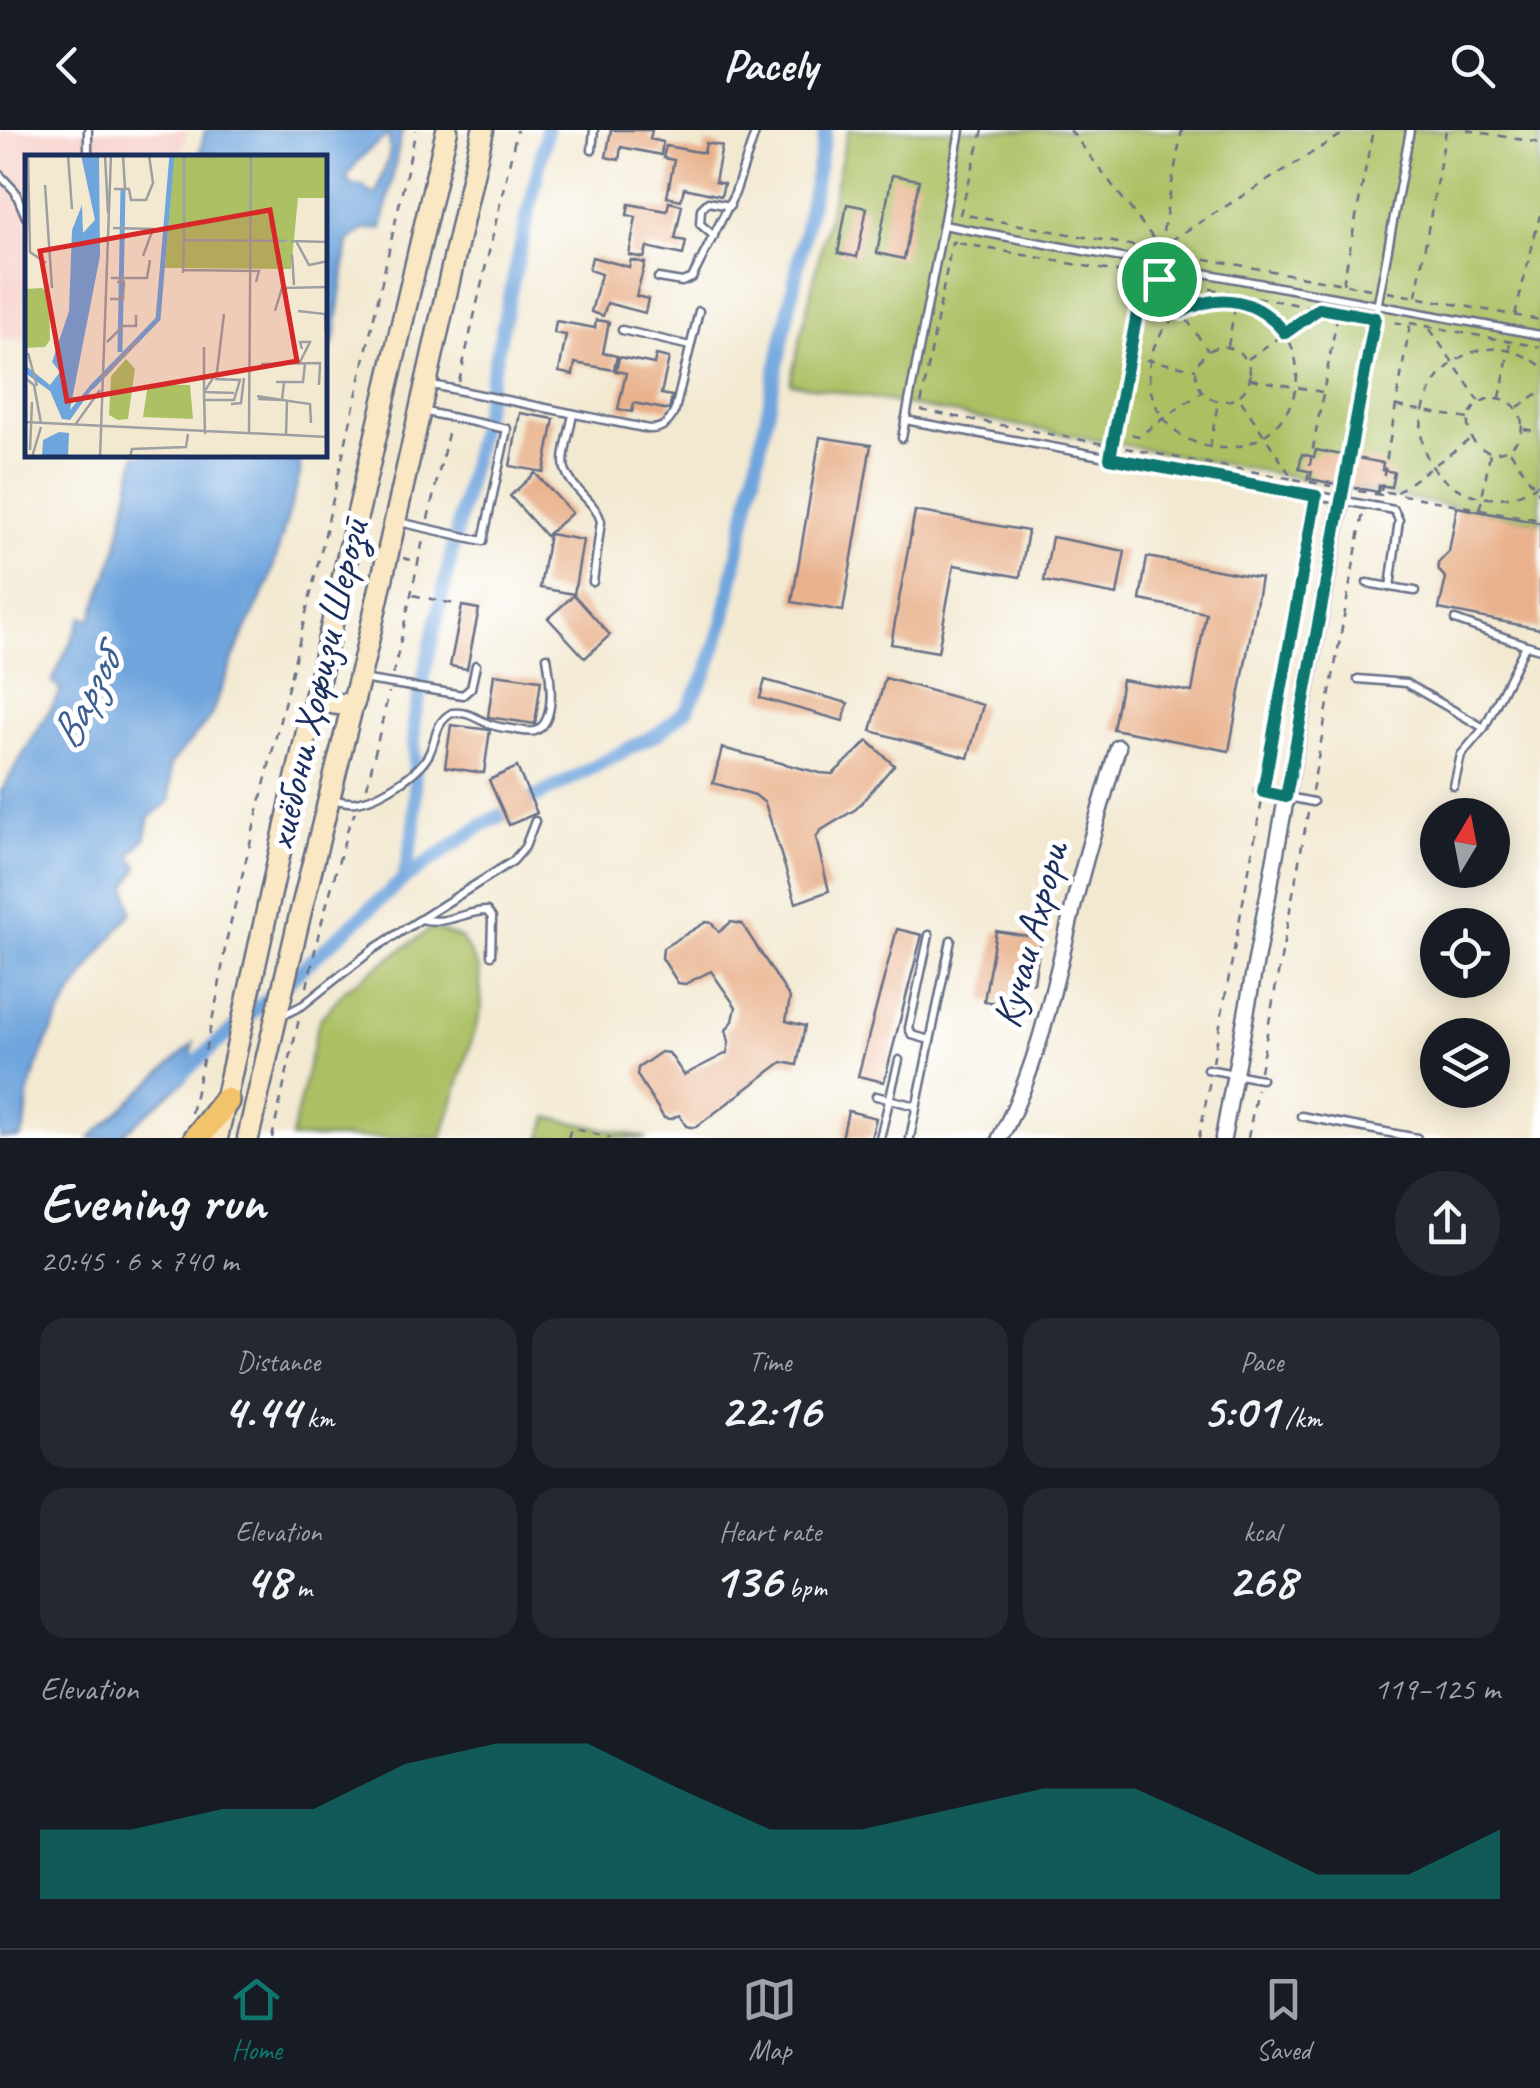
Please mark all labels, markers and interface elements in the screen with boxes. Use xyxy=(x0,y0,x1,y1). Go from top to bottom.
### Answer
text: Pacely xyxy=(723,37,817,94)
icon: back xyxy=(40,38,95,93)
icon: search xyxy=(1445,38,1500,93)
inset map xyxy=(25,155,328,458)
pin xyxy=(1117,237,1202,322)
icon: arrive xyxy=(1132,252,1187,307)
street label: хиёбони Ҳофизи Шерозӣ xyxy=(253,511,381,855)
water label: Варзоб xyxy=(37,628,141,758)
north arrow xyxy=(1420,798,1510,888)
map controls xyxy=(1420,798,1510,1108)
street label: Кучаи Ахрори xyxy=(980,834,1081,1034)
button: locate xyxy=(1420,908,1510,998)
button: layers xyxy=(1420,1018,1510,1108)
text: Evening run xyxy=(40,1167,265,1237)
button: share xyxy=(1395,1171,1500,1276)
text: 20:45 · 6 × 740 m xyxy=(40,1240,238,1281)
text: Distance xyxy=(237,1344,320,1379)
text: Time xyxy=(749,1344,791,1379)
text: Pace xyxy=(1240,1344,1283,1379)
text: 4.44 xyxy=(223,1379,300,1442)
text: 22:16 xyxy=(720,1379,820,1442)
text: 5:01 xyxy=(1202,1379,1278,1442)
text: km xyxy=(300,1400,334,1435)
text: /km xyxy=(1278,1400,1322,1435)
text: Elevation xyxy=(235,1514,321,1549)
text: Heart rate xyxy=(719,1514,821,1549)
text: kcal xyxy=(1243,1514,1280,1549)
text: 48 xyxy=(245,1549,290,1612)
text: 136 xyxy=(713,1549,782,1612)
text: 268 xyxy=(1227,1549,1296,1612)
text: m xyxy=(290,1570,312,1605)
text: bpm xyxy=(782,1570,827,1605)
text: Elevation xyxy=(40,1668,138,1709)
text: 119–125 m xyxy=(1374,1668,1500,1709)
tab: Home xyxy=(229,1972,284,2067)
tab: Map xyxy=(742,1972,797,2067)
tab: Saved xyxy=(1256,1972,1311,2067)

